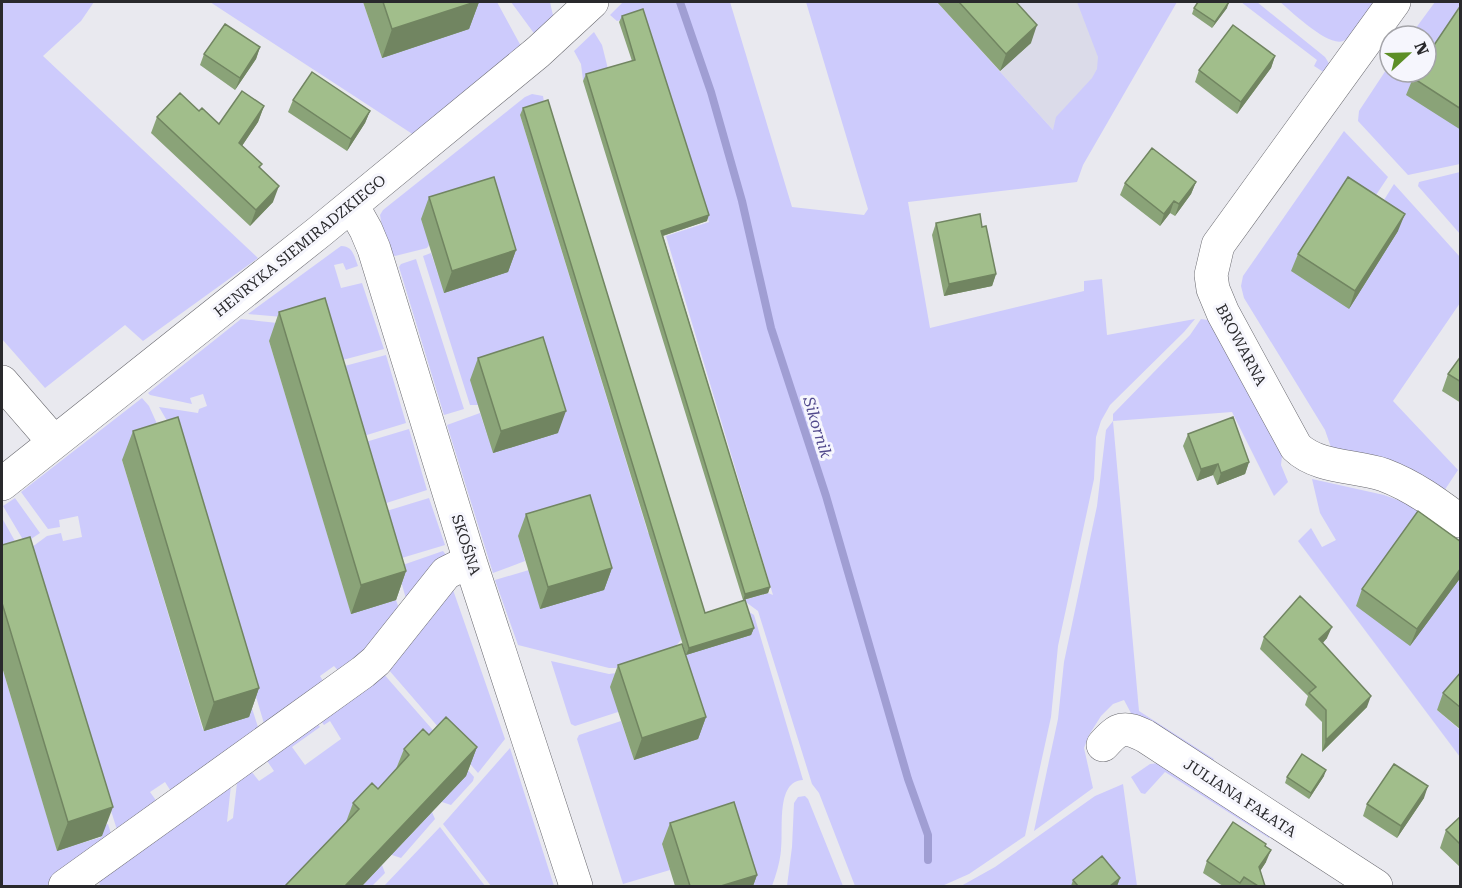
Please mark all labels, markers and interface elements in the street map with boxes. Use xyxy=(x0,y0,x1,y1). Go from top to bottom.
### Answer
north arrow xyxy=(1378,24,1438,84)
text: N xyxy=(1410,39,1433,58)
street label: HENRYKA SIEMIRADZKIEGO xyxy=(211,171,390,321)
street label: BROWARNA xyxy=(1212,301,1270,389)
water label: Sikornik xyxy=(799,393,836,460)
street label: SKOŚNA xyxy=(448,512,485,578)
street label: JULIANA FAŁATA xyxy=(1180,755,1300,841)

